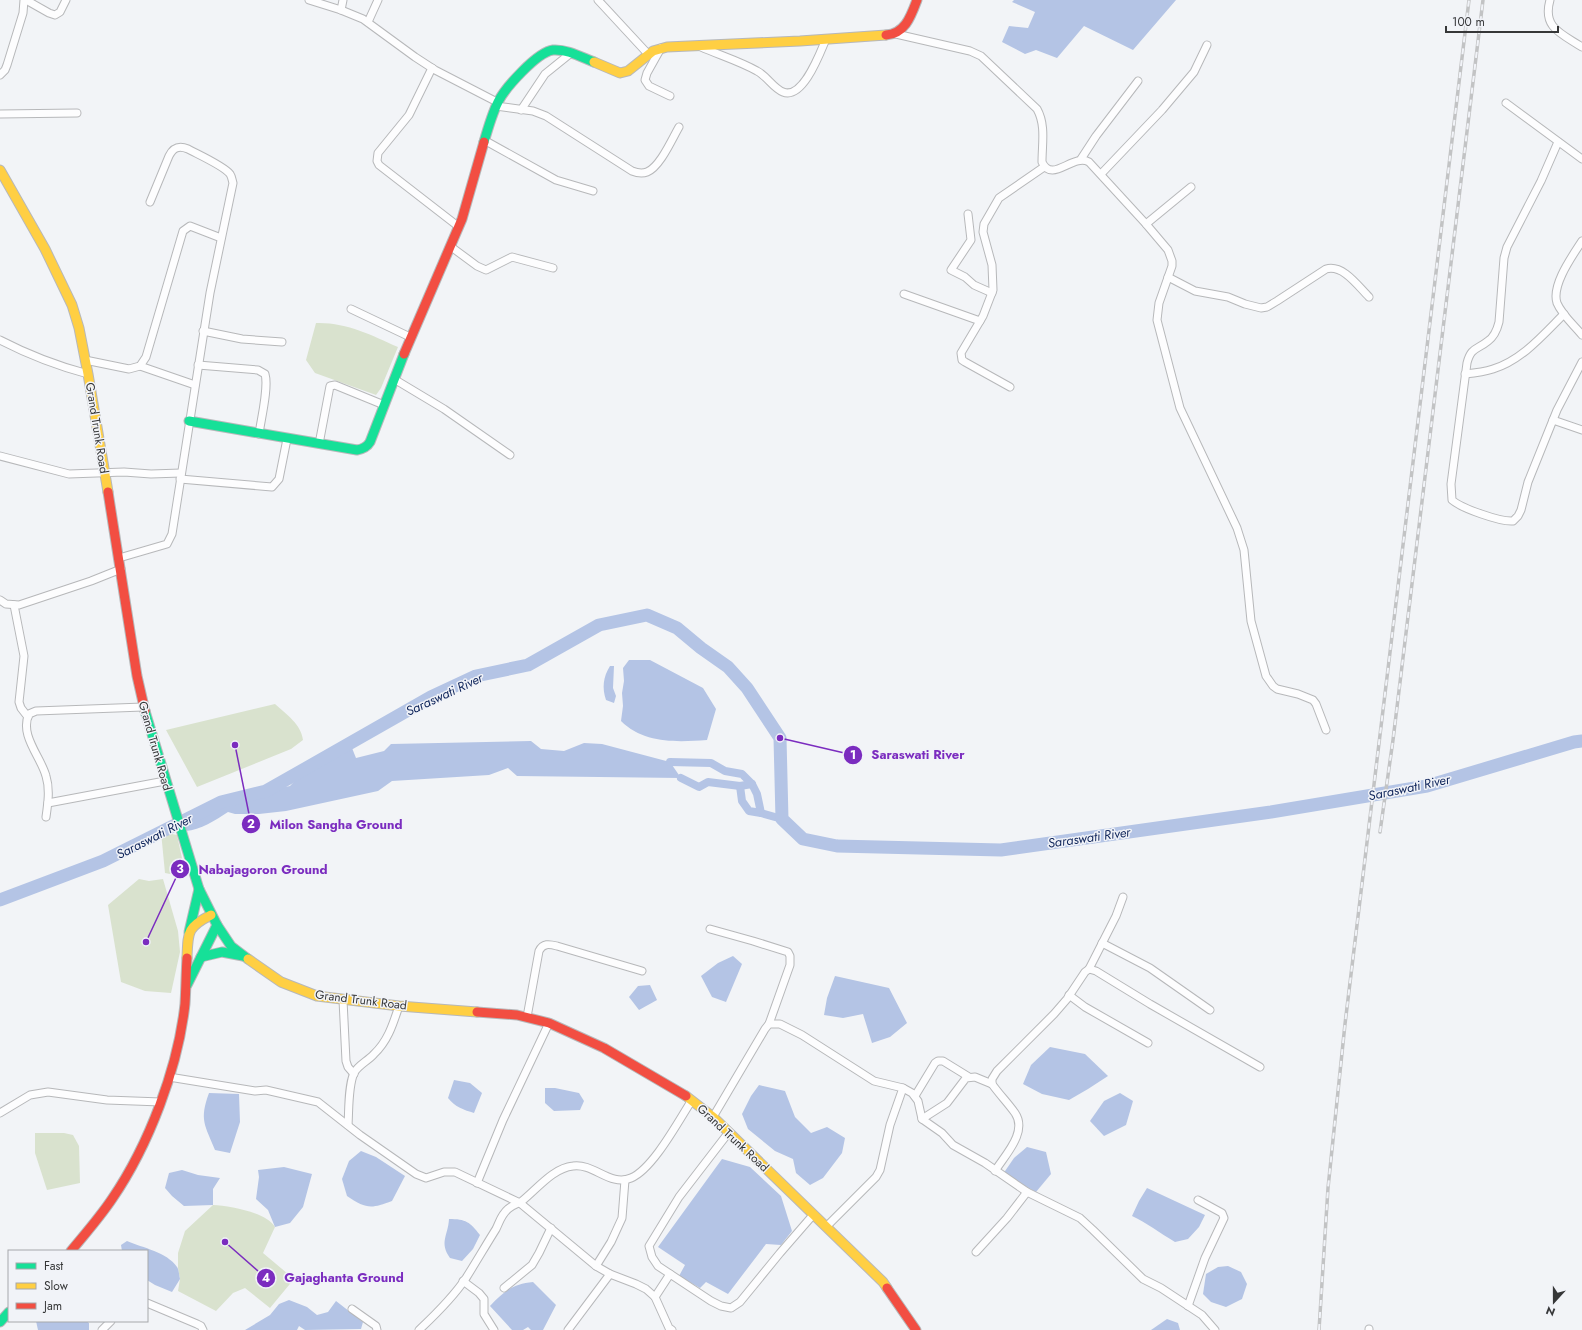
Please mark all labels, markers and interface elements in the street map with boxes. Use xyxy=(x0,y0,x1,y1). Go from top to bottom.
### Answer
scale bar xyxy=(1446,8,1558,34)
text: 100 m xyxy=(1452,13,1485,31)
street label: Grand Trunk Road xyxy=(81,381,113,475)
water label: Saraswati River xyxy=(403,668,487,721)
street label: Grand Trunk Road xyxy=(134,699,176,793)
callout: Saraswati River xyxy=(843,742,972,767)
text: Saraswati River xyxy=(871,745,965,764)
text: 1 xyxy=(850,746,856,764)
water label: Saraswati River xyxy=(1366,769,1452,805)
water label: Saraswati River xyxy=(113,809,196,864)
callout: Milon Sangha Ground xyxy=(241,812,410,837)
text: 2 xyxy=(247,815,255,833)
text: Milon Sangha Ground xyxy=(270,815,402,834)
water label: Saraswati River xyxy=(1047,822,1132,853)
callout: Nabajagoron Ground xyxy=(170,857,335,882)
text: 3 xyxy=(176,860,184,878)
text: Nabajagoron Ground xyxy=(198,860,328,879)
street label: Grand Trunk Road xyxy=(314,985,408,1015)
street label: Grand Trunk Road xyxy=(693,1100,773,1176)
legend xyxy=(8,1250,148,1322)
text: Fast xyxy=(44,1257,63,1275)
callout: Gajaghanta Ground xyxy=(256,1265,412,1290)
text: Gajaghanta Ground xyxy=(284,1268,404,1287)
text: 4 xyxy=(262,1269,270,1287)
text: Slow xyxy=(44,1277,69,1295)
north arrow xyxy=(1534,1282,1574,1322)
text: Jam xyxy=(42,1297,62,1315)
text: N xyxy=(1543,1302,1557,1320)

